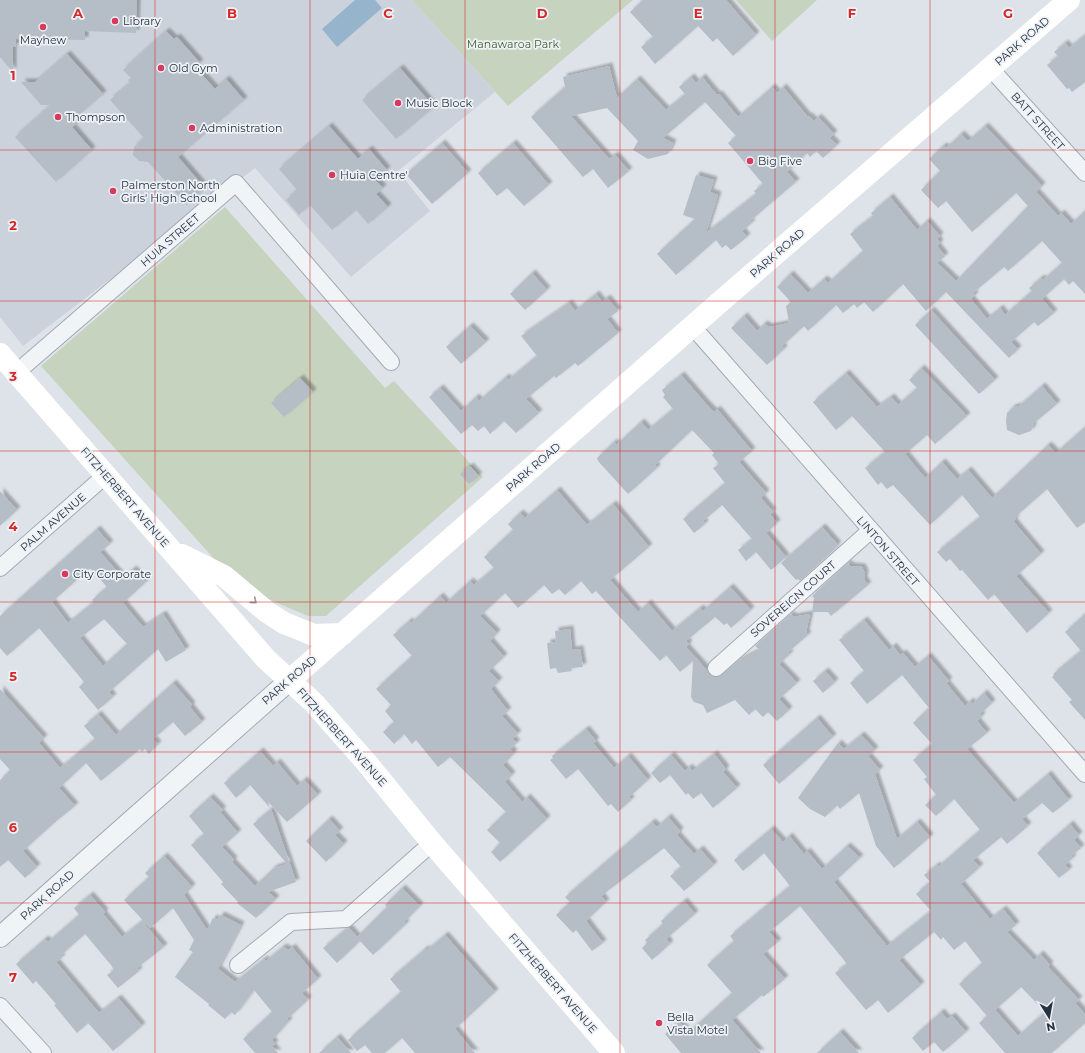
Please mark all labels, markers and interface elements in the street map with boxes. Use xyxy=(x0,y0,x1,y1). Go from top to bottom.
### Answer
text: A xyxy=(72,5,84,21)
text: B xyxy=(227,5,237,21)
text: C xyxy=(383,5,393,21)
text: D xyxy=(537,5,548,21)
text: E xyxy=(694,5,703,21)
text: F xyxy=(848,5,856,21)
text: G xyxy=(1003,5,1013,21)
street label: PARK ROAD xyxy=(992,13,1052,69)
place label: Library xyxy=(123,14,161,28)
marker: Library xyxy=(110,16,120,26)
marker: Mayhew xyxy=(38,22,48,32)
place label: Mayhew xyxy=(20,33,67,47)
park label: Manawaroa Park xyxy=(467,37,560,51)
place label: Old Gym xyxy=(169,61,218,75)
marker: Old Gym xyxy=(156,63,166,73)
text: 1 xyxy=(10,67,16,83)
street label: BATT STREET xyxy=(1008,89,1068,153)
place label: Music Block xyxy=(406,96,473,110)
marker: Music Block xyxy=(393,98,403,108)
place label: Thompson xyxy=(66,110,125,124)
marker: Thompson xyxy=(53,112,63,122)
place label: Administration xyxy=(200,121,282,135)
marker: Administration xyxy=(187,123,197,133)
place label: Big Five xyxy=(758,154,802,168)
marker: Big Five xyxy=(745,156,755,166)
place label: Huia Centre' xyxy=(340,168,408,182)
marker: Huia Centre' xyxy=(327,170,337,180)
place label: Palmerston North Girls' High School xyxy=(121,178,220,205)
marker: Palmerston North Girls' High School xyxy=(108,186,118,196)
street label: HUIA STREET xyxy=(138,210,203,269)
text: 2 xyxy=(9,217,17,233)
street label: PARK ROAD xyxy=(747,225,807,281)
text: 3 xyxy=(8,368,17,384)
street label: PARK ROAD xyxy=(503,439,563,495)
street label: FITZHERBERT AVENUE xyxy=(78,444,172,550)
street label: PALM AVENUE xyxy=(17,490,89,554)
street label: LINTON STREET xyxy=(854,513,923,589)
text: 4 xyxy=(9,518,18,534)
street label: SOVEREIGN COURT xyxy=(747,557,839,640)
place label: City Corporate xyxy=(73,567,151,581)
marker: City Corporate xyxy=(60,569,70,579)
one-way arrow xyxy=(249,596,256,603)
street label: PARK ROAD xyxy=(259,652,319,708)
text: 5 xyxy=(9,668,17,684)
street label: FITZHERBERT AVENUE xyxy=(294,685,390,789)
text: 6 xyxy=(9,819,18,835)
street label: PARK ROAD xyxy=(17,867,77,923)
street label: FITZHERBERT AVENUE xyxy=(506,930,600,1036)
text: 7 xyxy=(9,969,17,985)
north arrow xyxy=(1029,997,1069,1037)
place label: Bella Vista Motel xyxy=(667,1010,728,1037)
marker: Bella Vista Motel xyxy=(654,1018,664,1028)
text: N xyxy=(1045,1019,1057,1035)

